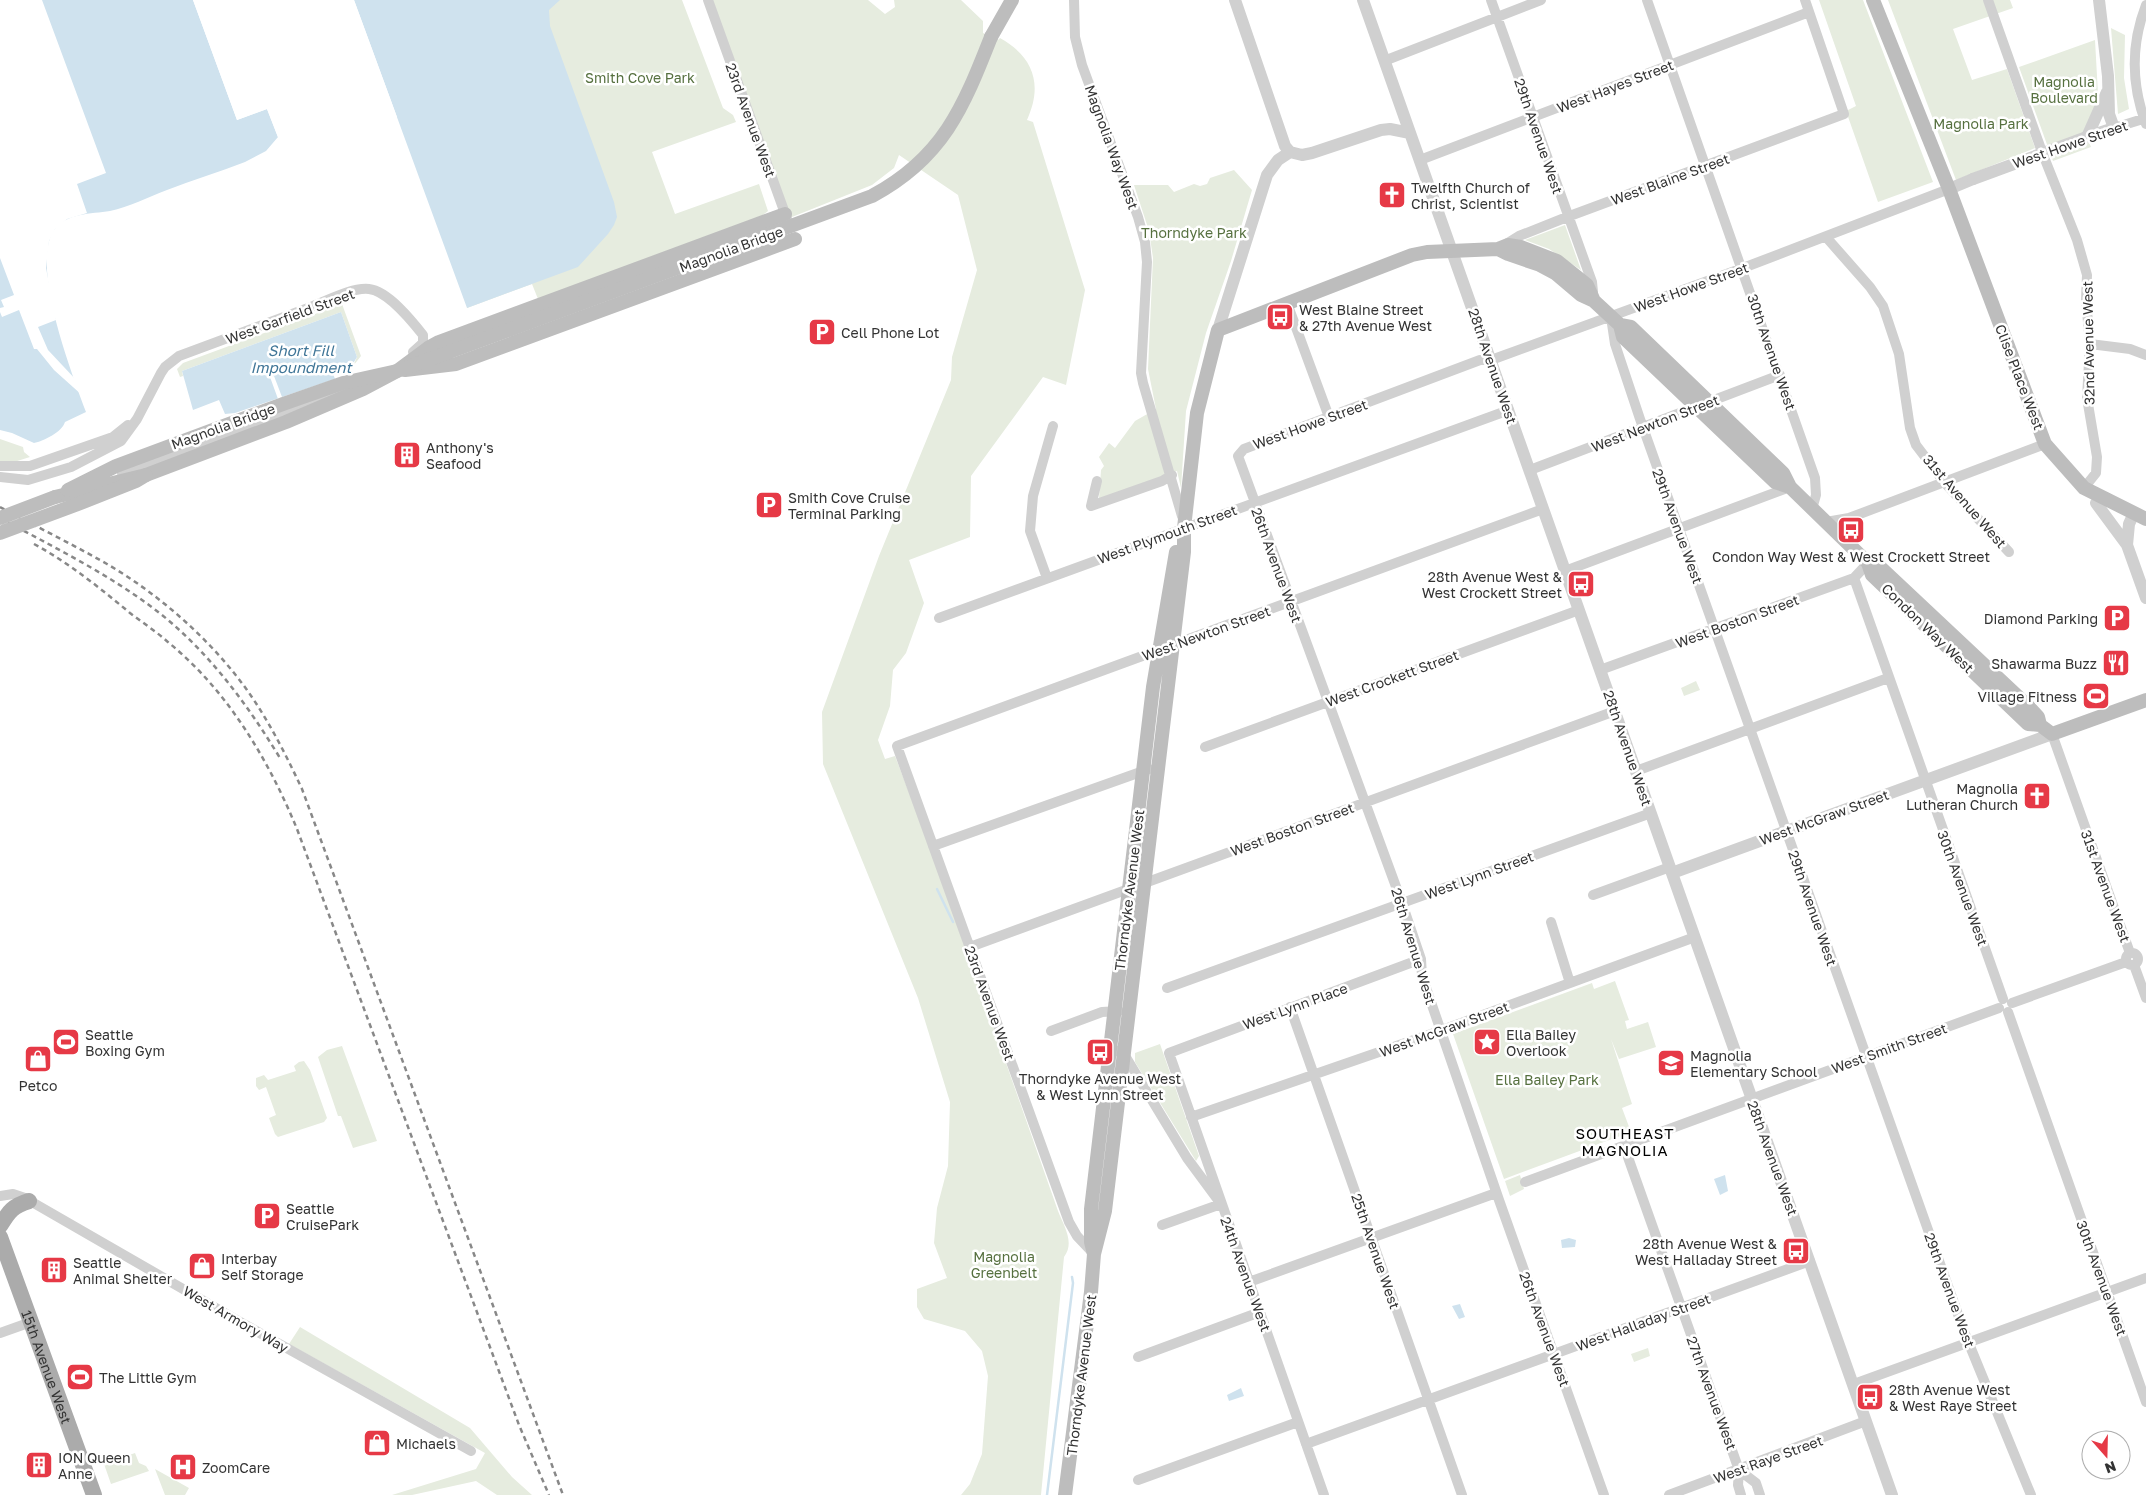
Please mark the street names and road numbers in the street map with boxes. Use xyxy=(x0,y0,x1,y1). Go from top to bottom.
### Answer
street label: West Hayes Street xyxy=(1554,56,1676,116)
street label: 23rd Avenue West xyxy=(722,60,780,180)
street label: 29th Avenue West xyxy=(1511,76,1567,196)
street label: Magnolia Way West xyxy=(1082,82,1142,212)
street label: West Howe Street xyxy=(2010,116,2130,172)
street label: West Blaine Street xyxy=(1608,150,1732,208)
street label: Magnolia Bridge xyxy=(677,222,785,276)
street label: West Howe Street xyxy=(1631,258,1751,316)
street label: 32nd Avenue West xyxy=(2078,281,2098,405)
street label: West Garfield Street xyxy=(223,285,357,347)
street label: 30th Avenue West xyxy=(1744,292,1800,412)
street label: 28th Avenue West xyxy=(1465,306,1521,426)
street label: Clise Place West xyxy=(1992,322,2048,432)
street label: West Newton Street xyxy=(1589,391,1721,455)
street label: West Howe Street xyxy=(1250,395,1370,453)
street label: Magnolia Bridge xyxy=(169,399,277,453)
street label: 31st Avenue West xyxy=(1920,451,2010,551)
street label: 29th Avenue West xyxy=(1649,466,1707,586)
street label: West Plymouth Street xyxy=(1095,501,1239,567)
street label: 26th Avenue West xyxy=(1248,505,1306,625)
street label: Condon Way West xyxy=(1878,580,1978,676)
street label: West Boston Street xyxy=(1673,591,1801,651)
street label: West Newton Street xyxy=(1140,602,1272,664)
street label: West Crockett Street xyxy=(1323,646,1461,710)
street label: 28th Avenue West xyxy=(1600,688,1656,808)
street label: West McGraw Street xyxy=(1757,786,1891,848)
street label: West Boston Street xyxy=(1228,799,1356,859)
street label: Thorndyke Avenue West xyxy=(1111,808,1147,972)
street label: 31st Avenue West xyxy=(2078,827,2134,945)
street label: 30th Avenue West xyxy=(1934,828,1992,948)
street label: West Lynn Street xyxy=(1422,847,1536,903)
street label: 29th Avenue West xyxy=(1785,848,1841,968)
street label: 26th Avenue West xyxy=(1388,886,1440,1006)
street label: 23rd Avenue West xyxy=(961,943,1019,1063)
street label: West Lynn Place xyxy=(1240,979,1350,1033)
street label: West McGraw Street xyxy=(1377,998,1511,1060)
street label: West Smith Street xyxy=(1829,1019,1949,1077)
street label: 28th Avenue West xyxy=(1744,1098,1802,1218)
street label: 25th Avenue West xyxy=(1348,1191,1404,1311)
street label: 24th Avenue West xyxy=(1217,1214,1275,1334)
street label: 30th Avenue West xyxy=(2073,1218,2131,1338)
street label: 29th Avenue West xyxy=(1921,1230,1979,1350)
street label: 26th Avenue West xyxy=(1516,1269,1574,1389)
street label: West Armory Way xyxy=(180,1282,292,1356)
street label: West Halladay Street xyxy=(1573,1290,1713,1354)
street label: Thorndyke Avenue West xyxy=(1063,1293,1099,1457)
street label: 15th Avenue West xyxy=(19,1308,76,1426)
street label: 27th Avenue West xyxy=(1683,1334,1741,1452)
street label: West Raye Street xyxy=(1711,1431,1825,1487)

